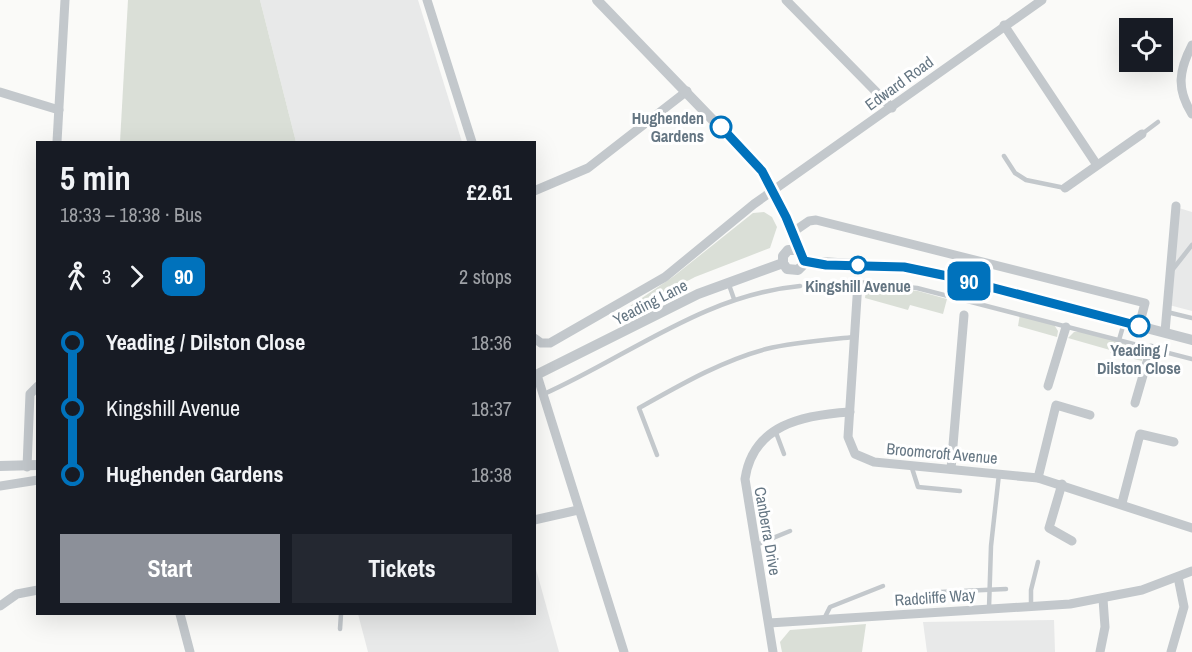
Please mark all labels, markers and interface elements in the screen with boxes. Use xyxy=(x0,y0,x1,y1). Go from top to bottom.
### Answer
map controls xyxy=(1119,18,1173,72)
button: locate xyxy=(1119,18,1173,72)
street label: Edward Road xyxy=(860,51,938,115)
place label: Hughenden Gardens xyxy=(632,107,704,147)
marker: Hughenden Gardens xyxy=(710,116,732,138)
text: 5 min xyxy=(60,156,131,200)
text: £2.61 xyxy=(467,177,512,207)
text: 18:33 – 18:38 · Bus xyxy=(60,201,202,228)
marker: Kingshill Avenue xyxy=(849,256,867,274)
icon: walk xyxy=(60,260,93,293)
icon: forward xyxy=(120,260,153,293)
text: 90 xyxy=(174,262,193,291)
line badge: 90 xyxy=(942,262,996,300)
text: 3 xyxy=(102,263,111,290)
text: 2 stops xyxy=(459,263,512,290)
text: 90 xyxy=(959,267,979,296)
street label: Yeading Lane xyxy=(609,274,691,330)
place label: Kingshill Avenue xyxy=(805,275,911,297)
marker: Yeading / Dilston Close xyxy=(1128,315,1150,337)
text: Yeading / Dilston Close xyxy=(106,327,305,357)
text: 18:36 xyxy=(471,329,512,356)
place label: Yeading / Dilston Close xyxy=(1097,339,1181,379)
text: Kingshill Avenue xyxy=(106,393,240,423)
text: 18:37 xyxy=(471,395,512,422)
street label: Broomcroft Avenue xyxy=(886,437,998,469)
text: Hughenden Gardens xyxy=(106,459,283,489)
text: 18:38 xyxy=(471,461,512,488)
street label: Canberra Drive xyxy=(749,485,787,577)
button: Start xyxy=(60,534,280,603)
button: Tickets xyxy=(292,534,512,603)
street label: Radcliffe Way xyxy=(894,583,977,611)

